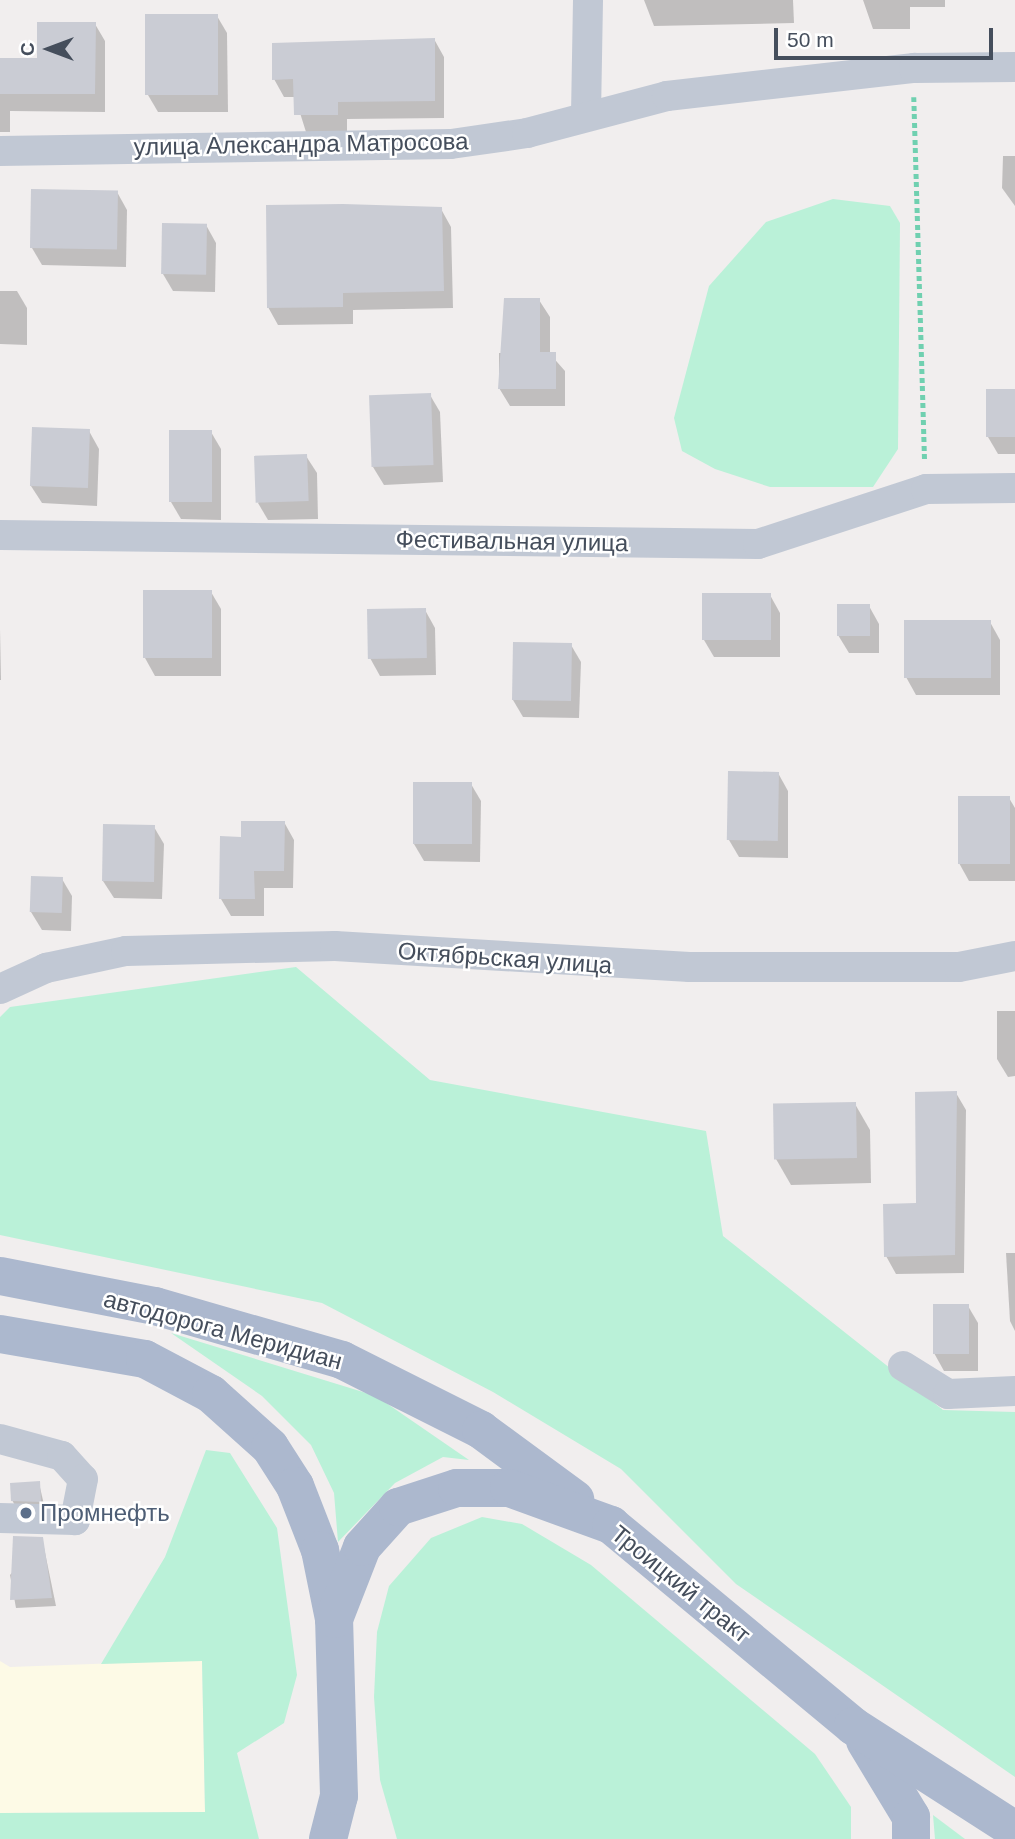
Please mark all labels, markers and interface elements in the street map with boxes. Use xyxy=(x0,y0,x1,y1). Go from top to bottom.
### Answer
north arrow xyxy=(14,14,84,84)
scale bar xyxy=(777,14,996,58)
text: 50 m xyxy=(787,28,834,51)
text: С xyxy=(17,42,38,56)
street label: улица Александра Матросова xyxy=(133,127,469,161)
street label: Фестивальная улица xyxy=(395,525,629,557)
street label: Октябрьская улица xyxy=(397,936,613,980)
street label: автодорога Меридиан xyxy=(101,1284,345,1376)
place label: Промнефть xyxy=(40,1499,170,1527)
marker: Промнефть xyxy=(18,1505,34,1521)
street label: Троицкий тракт xyxy=(606,1519,756,1649)

